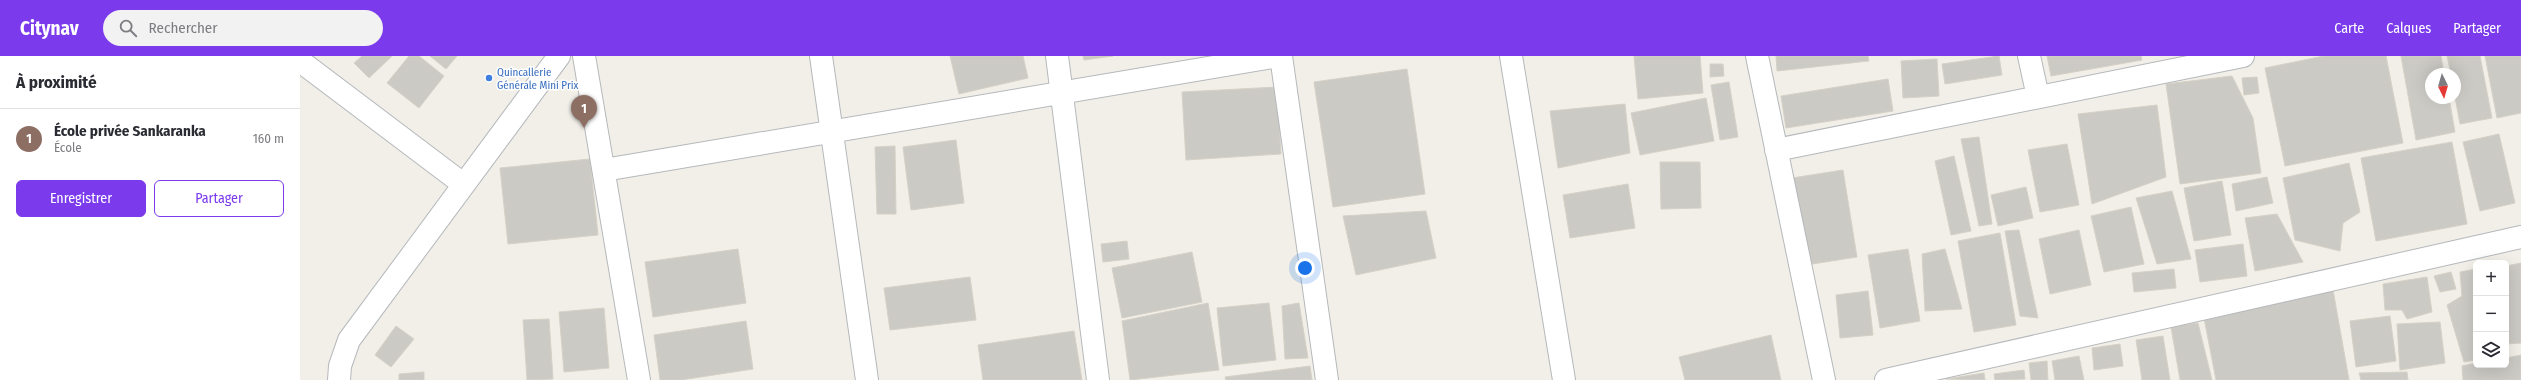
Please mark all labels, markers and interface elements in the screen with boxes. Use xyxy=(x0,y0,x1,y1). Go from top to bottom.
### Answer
search box xyxy=(103,10,383,46)
text: Citynav xyxy=(20,17,79,40)
icon: search xyxy=(117,17,139,39)
text: Rechercher xyxy=(149,19,218,37)
text: Carte xyxy=(2334,20,2364,37)
text: Calques xyxy=(2386,20,2431,37)
text: Partager xyxy=(2453,20,2501,37)
place label: Quincallerie Générale Mini Prix xyxy=(497,66,579,92)
north arrow xyxy=(2425,68,2461,104)
text: À proximité xyxy=(16,72,97,93)
marker: Quincallerie Générale Mini Prix xyxy=(484,73,494,83)
pin: 1 xyxy=(571,95,597,128)
text: École privée Sankaranka xyxy=(54,122,206,140)
text: 1 xyxy=(26,131,32,146)
text: 160 m xyxy=(253,131,284,146)
text: École xyxy=(54,140,82,155)
button: Enregistrer xyxy=(16,180,146,217)
button: Partager xyxy=(154,180,284,217)
your location xyxy=(1295,258,1315,278)
map controls xyxy=(2473,260,2509,368)
button: + xyxy=(2473,260,2509,296)
button: − xyxy=(2473,296,2509,332)
button: layers xyxy=(2473,332,2509,368)

